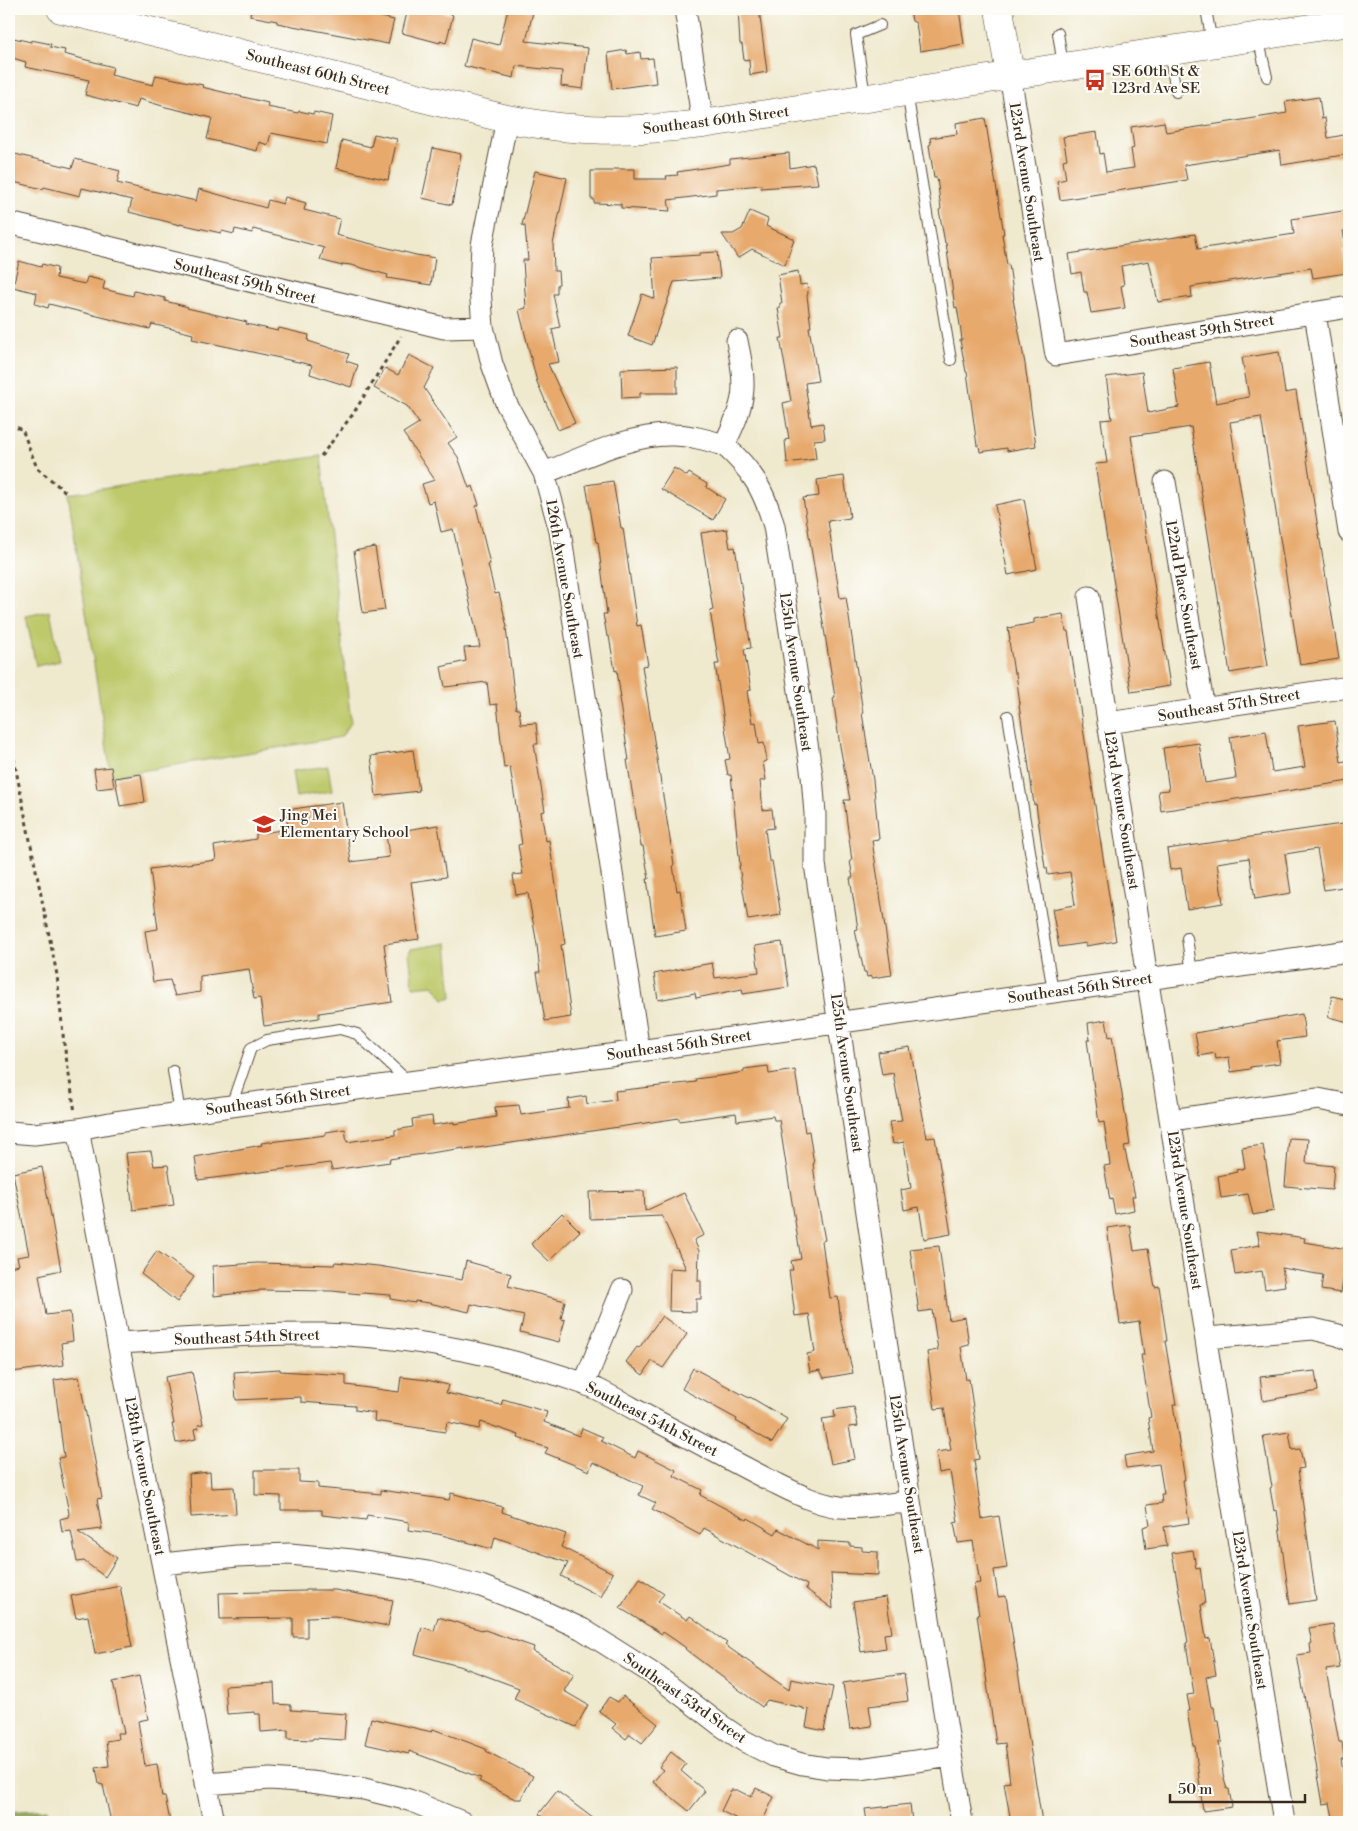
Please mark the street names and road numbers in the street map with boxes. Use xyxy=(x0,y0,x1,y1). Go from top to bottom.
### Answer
street label: Southeast 60th Street xyxy=(244,45,392,100)
street label: 123rd Avenue Southeast xyxy=(1005,101,1049,264)
street label: Southeast 60th Street xyxy=(642,102,791,139)
street label: Southeast 59th Street xyxy=(172,255,319,309)
street label: Southeast 59th Street xyxy=(1129,311,1276,352)
street label: 126th Avenue Southeast xyxy=(541,498,588,661)
street label: 122nd Place Southeast xyxy=(1161,519,1206,672)
street label: 125th Avenue Southeast xyxy=(775,591,816,754)
street label: Southeast 57th Street xyxy=(1157,685,1302,726)
street label: 123rd Avenue Southeast xyxy=(1100,729,1144,892)
street label: Southeast 56th Street xyxy=(1007,969,1154,1008)
street label: 125th Avenue Southeast xyxy=(826,992,867,1155)
street label: Southeast 56th Street xyxy=(606,1026,753,1065)
street label: Southeast 56th Street xyxy=(205,1081,352,1120)
street label: 123rd Avenue Southeast xyxy=(1163,1129,1207,1292)
street label: Southeast 54th Street xyxy=(174,1325,321,1350)
street label: Southeast 54th Street xyxy=(582,1378,722,1461)
street label: 125th Avenue Southeast xyxy=(885,1393,929,1556)
street label: 128th Avenue Southeast xyxy=(120,1395,169,1558)
street label: 123rd Avenue Southeast xyxy=(1228,1529,1272,1692)
street label: Southeast 53rd Street xyxy=(620,1649,750,1748)

